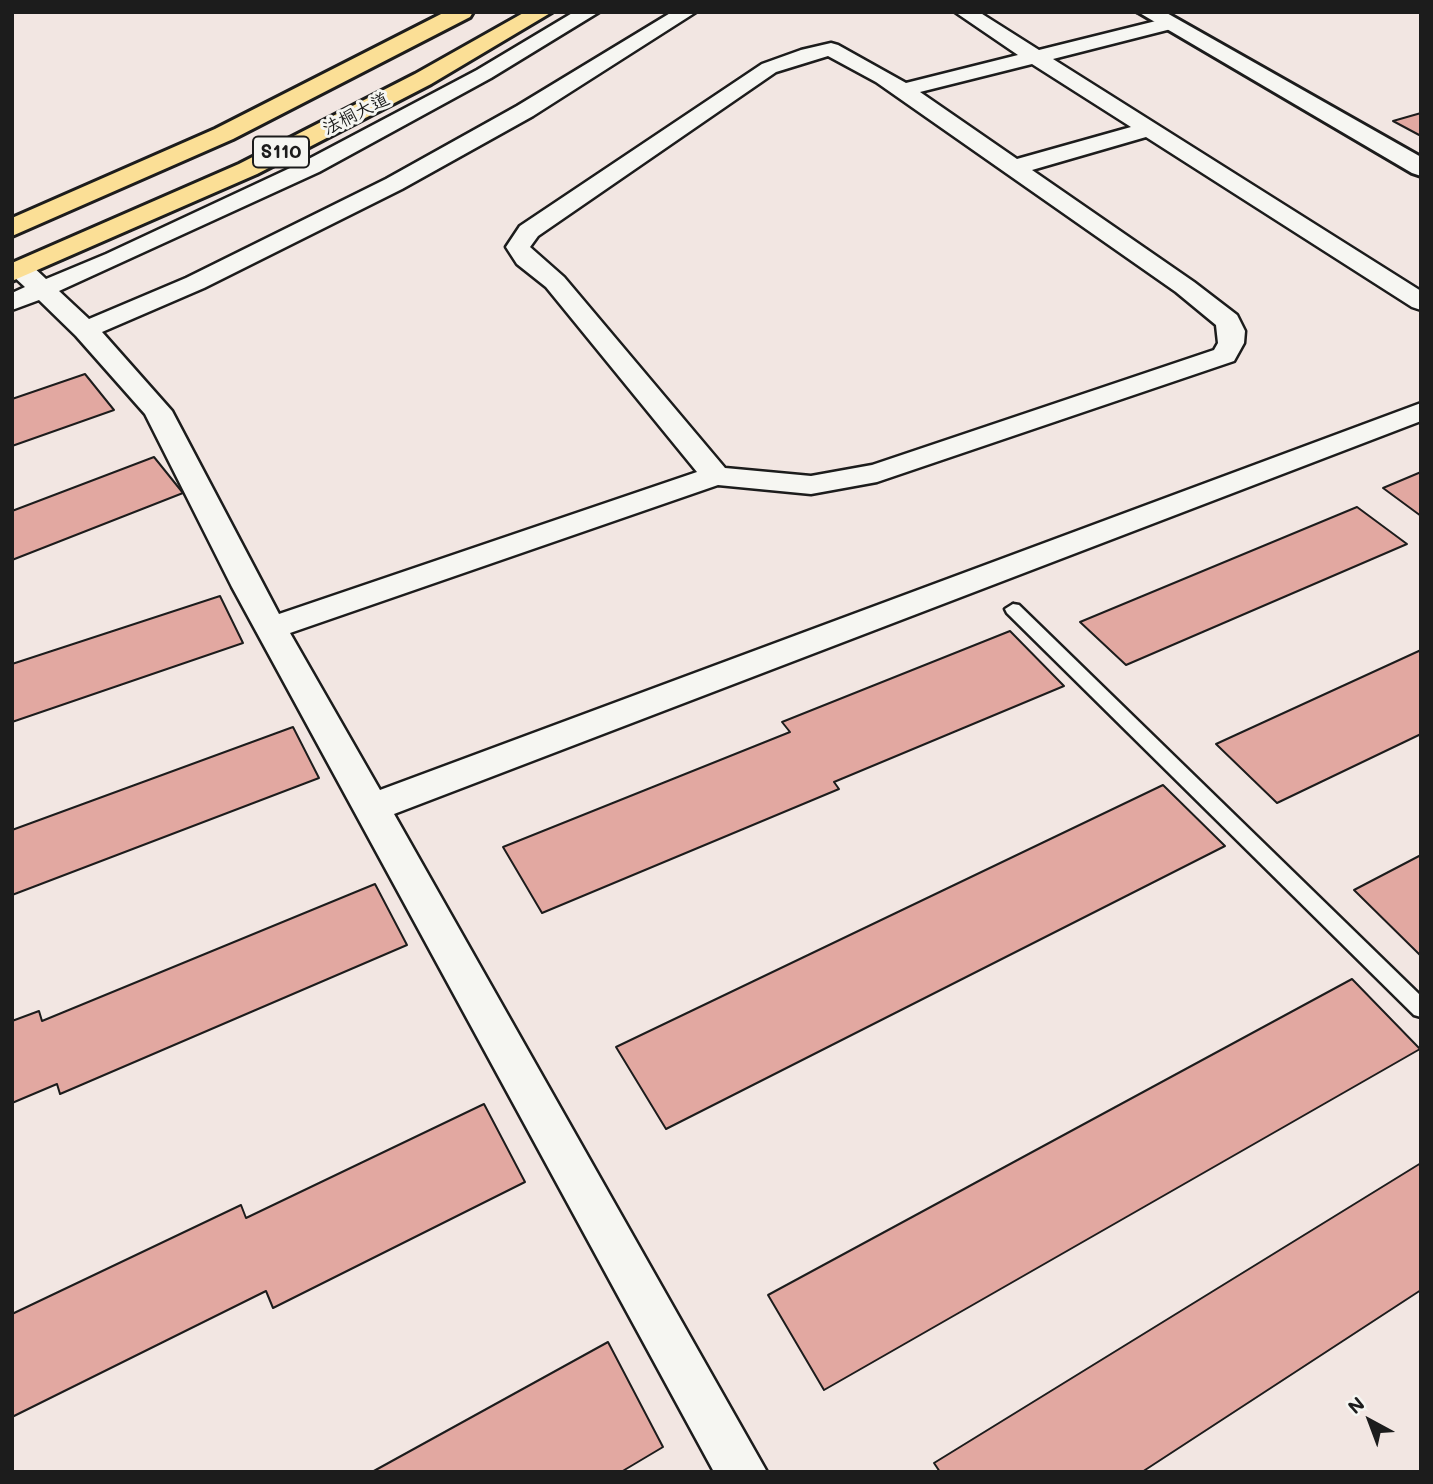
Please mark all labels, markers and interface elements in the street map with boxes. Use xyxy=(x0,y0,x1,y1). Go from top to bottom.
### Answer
street label: 法桐大道 xyxy=(319,88,393,140)
road number: S110 xyxy=(253,136,309,168)
north arrow xyxy=(1335,1386,1405,1456)
text: N xyxy=(1342,1391,1370,1419)

